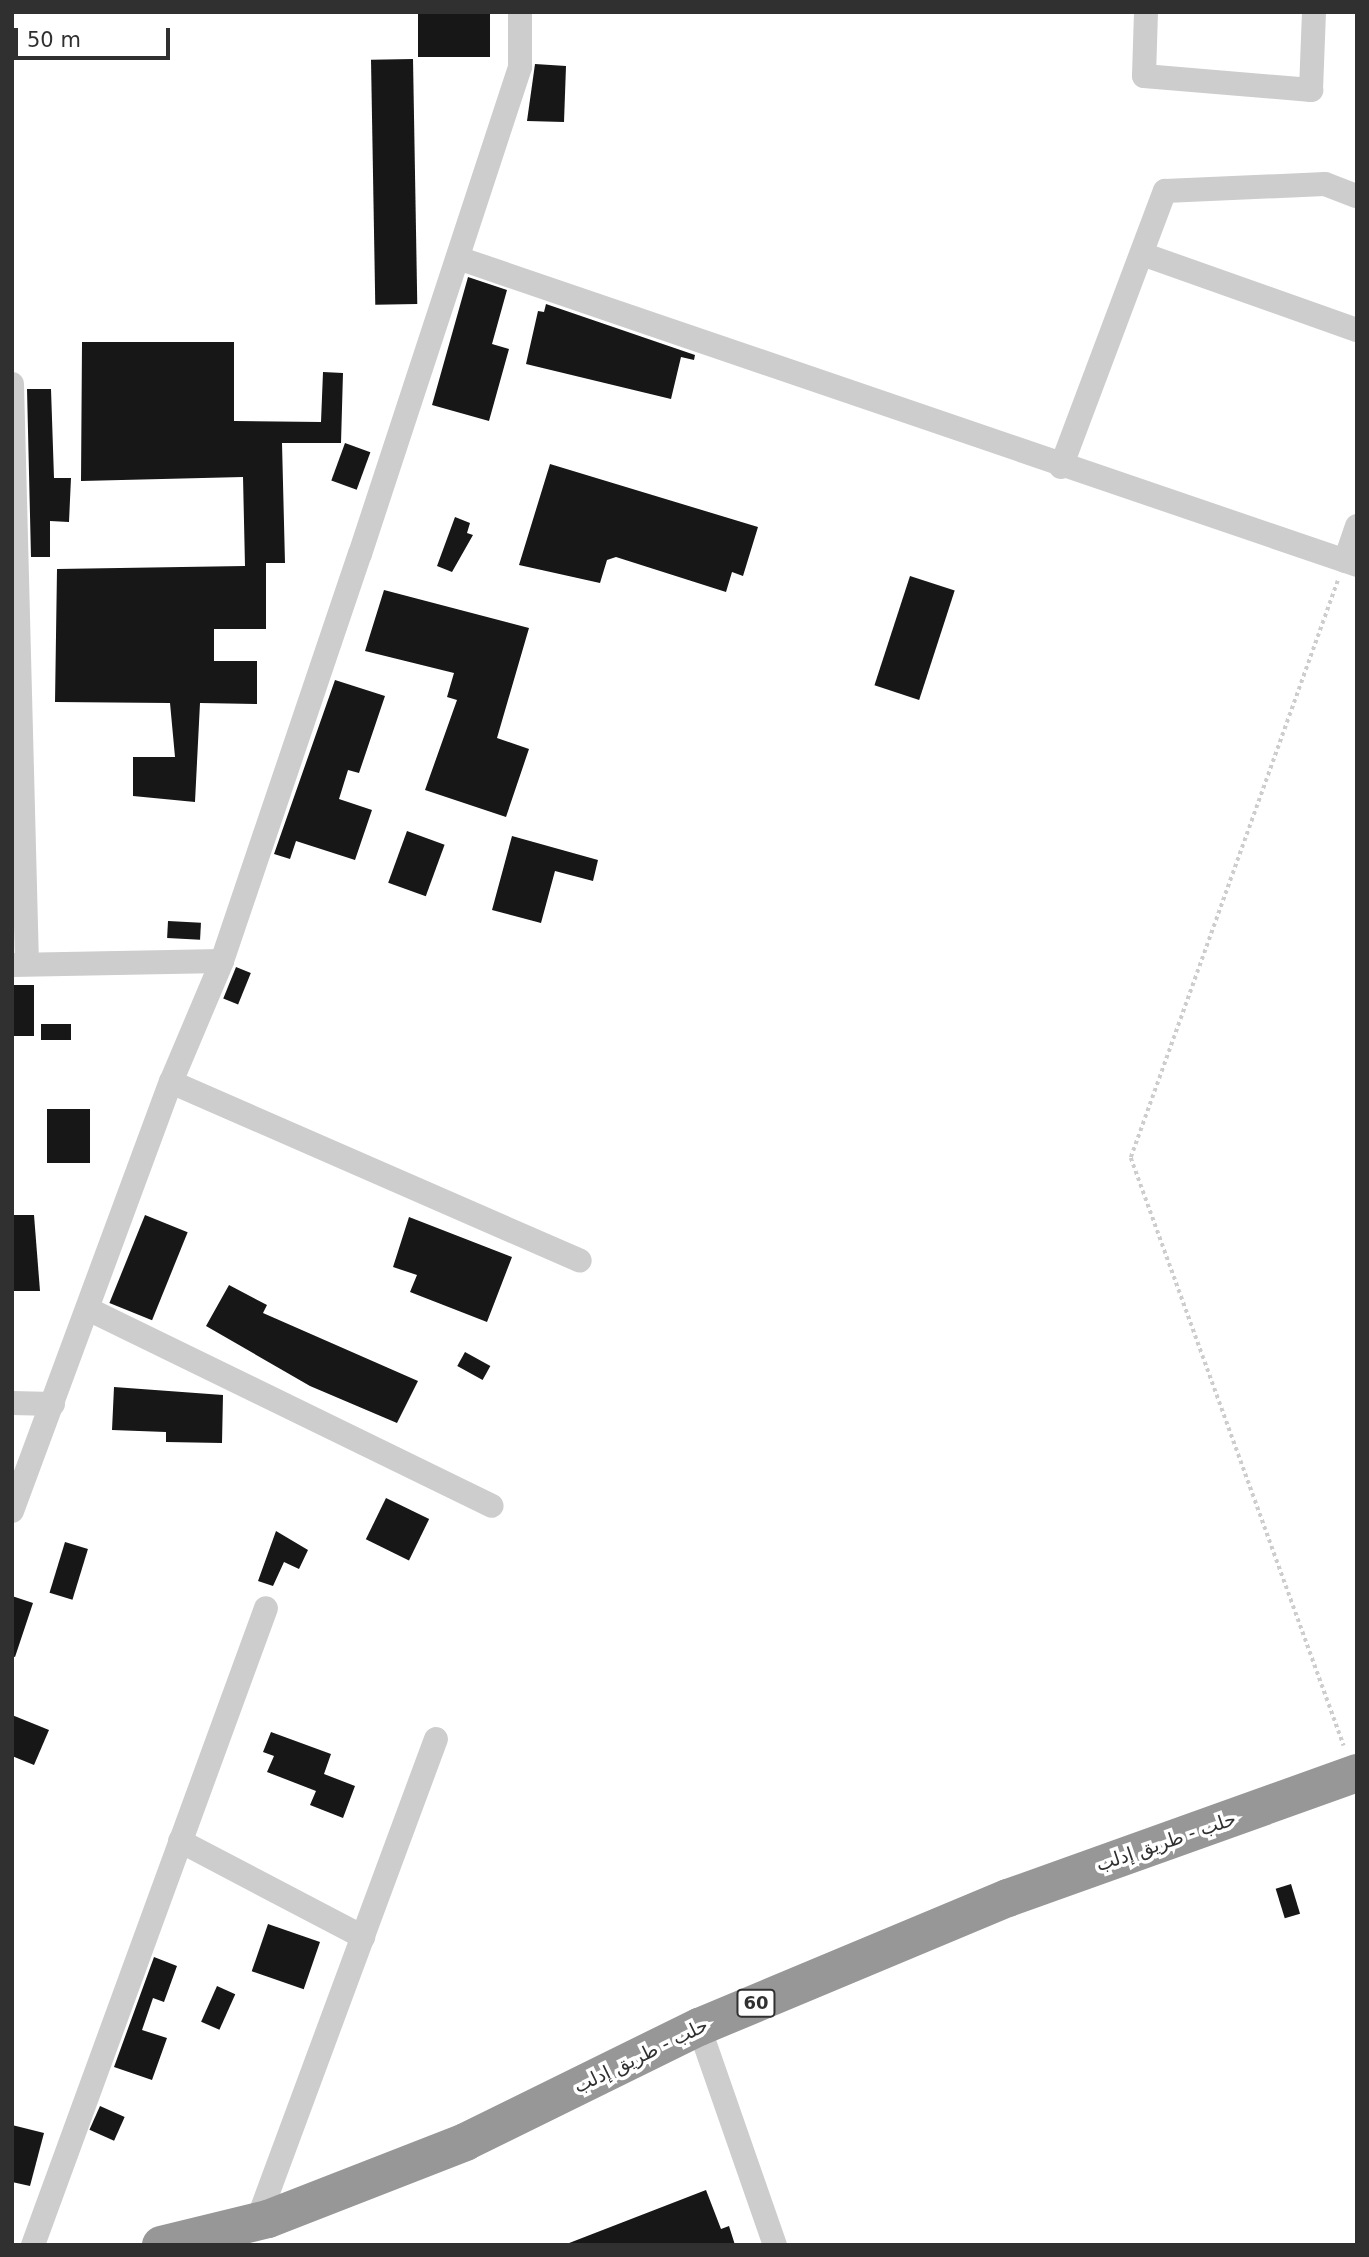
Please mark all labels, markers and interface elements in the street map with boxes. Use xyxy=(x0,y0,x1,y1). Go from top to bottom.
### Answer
scale bar xyxy=(18,14,173,58)
text: 50 m xyxy=(27,28,81,52)
street label: حلب - طريق إدلب xyxy=(1093,1807,1239,1877)
road number: 60 xyxy=(735,1989,777,2018)
street label: حلب - طريق إدلب xyxy=(570,2014,712,2098)

